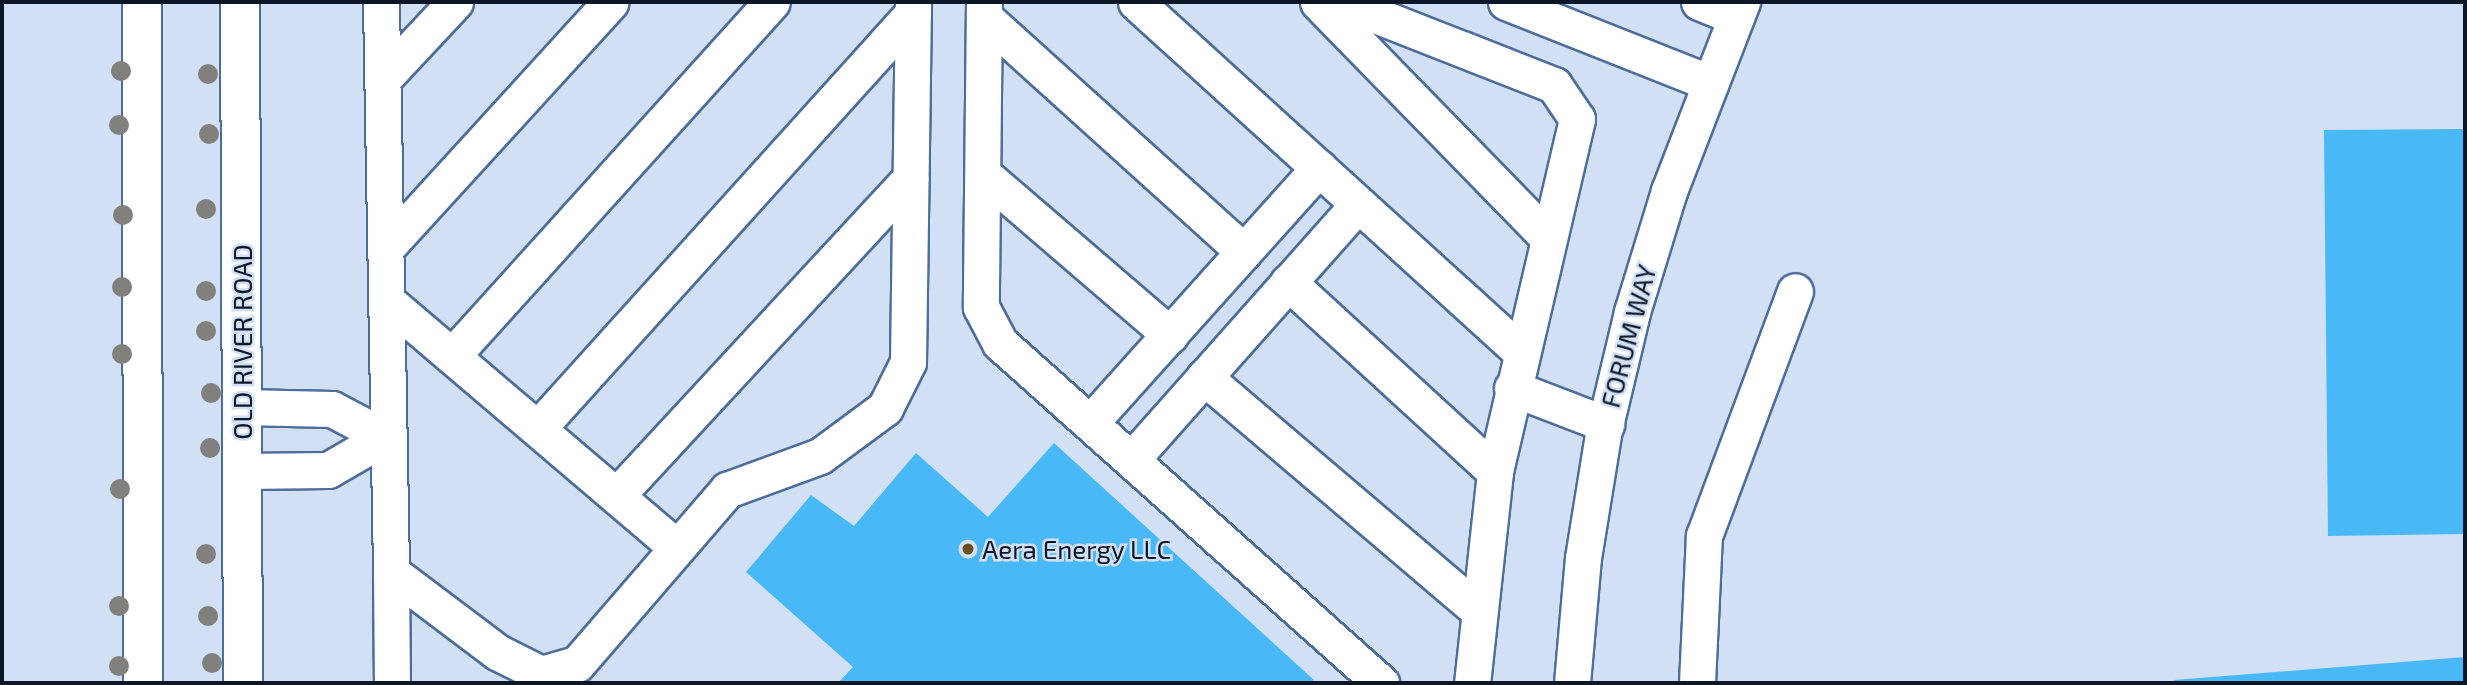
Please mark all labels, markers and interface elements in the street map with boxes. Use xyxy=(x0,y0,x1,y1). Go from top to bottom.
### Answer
street label: OLD RIVER ROAD xyxy=(226,244,258,440)
street label: FORUM WAY xyxy=(1594,261,1662,411)
place label: Aera Energy LLC xyxy=(982,533,1172,565)
marker: Aera Energy LLC xyxy=(960,541,976,557)

